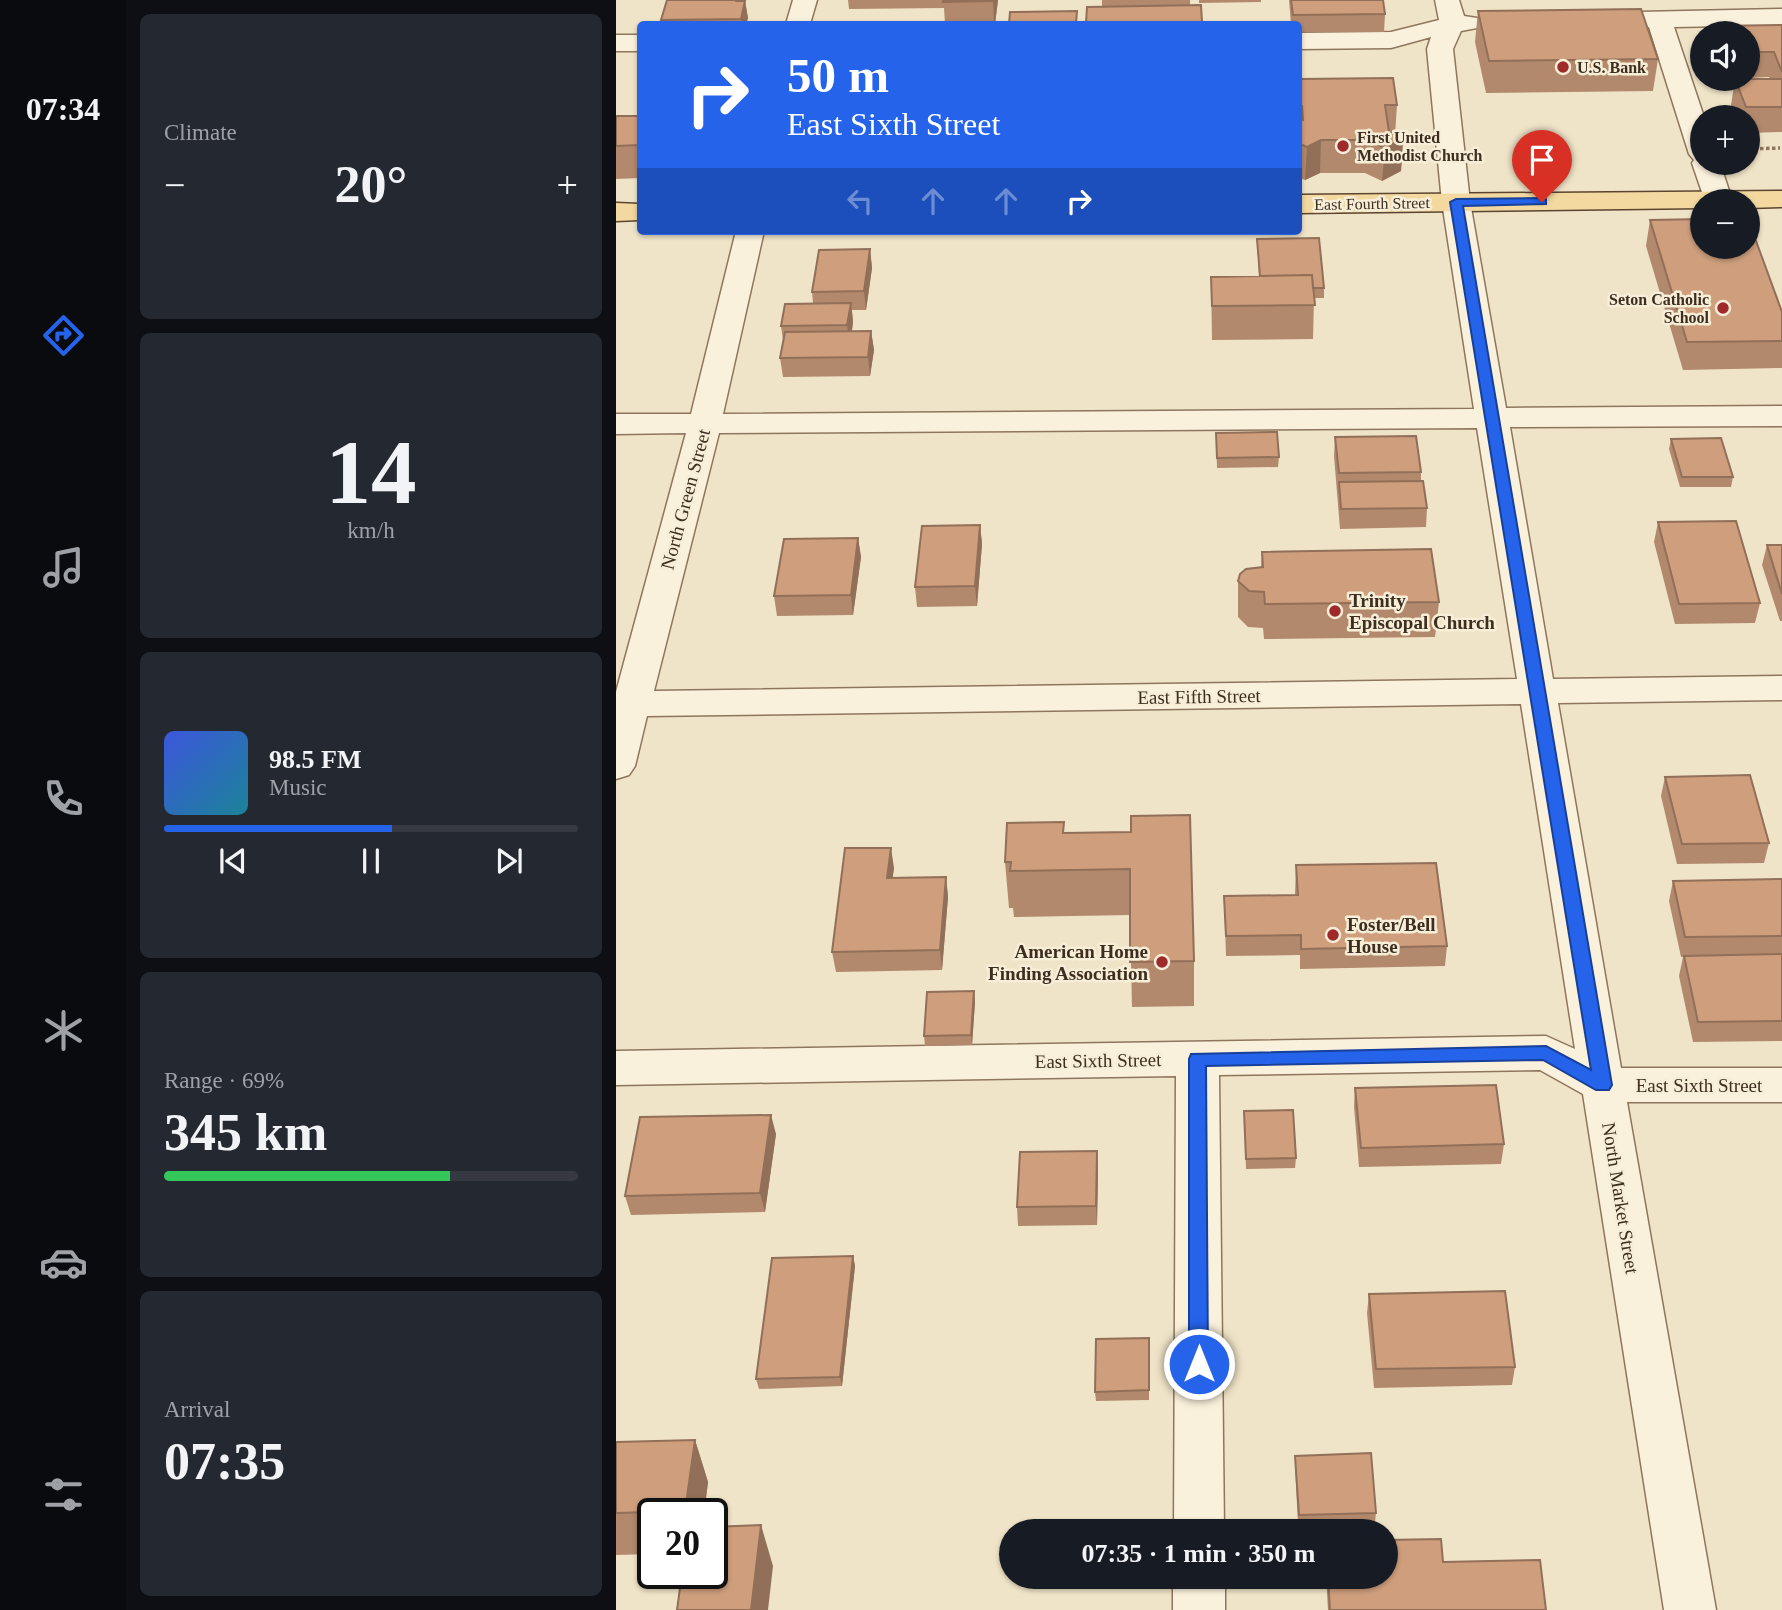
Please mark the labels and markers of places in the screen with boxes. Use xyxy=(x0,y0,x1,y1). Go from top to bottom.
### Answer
marker: U.S. Bank xyxy=(1555,59,1571,75)
place label: U.S. Bank xyxy=(1577,59,1646,76)
place label: First United Methodist Church xyxy=(1357,129,1483,164)
pin xyxy=(1512,130,1572,202)
marker: First United Methodist Church xyxy=(1335,138,1351,154)
place label: Seton Catholic School xyxy=(1609,291,1710,326)
marker: Seton Catholic School xyxy=(1715,300,1731,316)
place label: Trinity Episcopal Church xyxy=(1349,590,1495,633)
marker: Trinity Episcopal Church xyxy=(1327,603,1343,619)
place label: Foster/Bell House xyxy=(1347,914,1436,957)
marker: Foster/Bell House xyxy=(1325,927,1341,943)
place label: American Home Finding Association xyxy=(988,941,1148,984)
marker: American Home Finding Association xyxy=(1154,954,1170,970)

